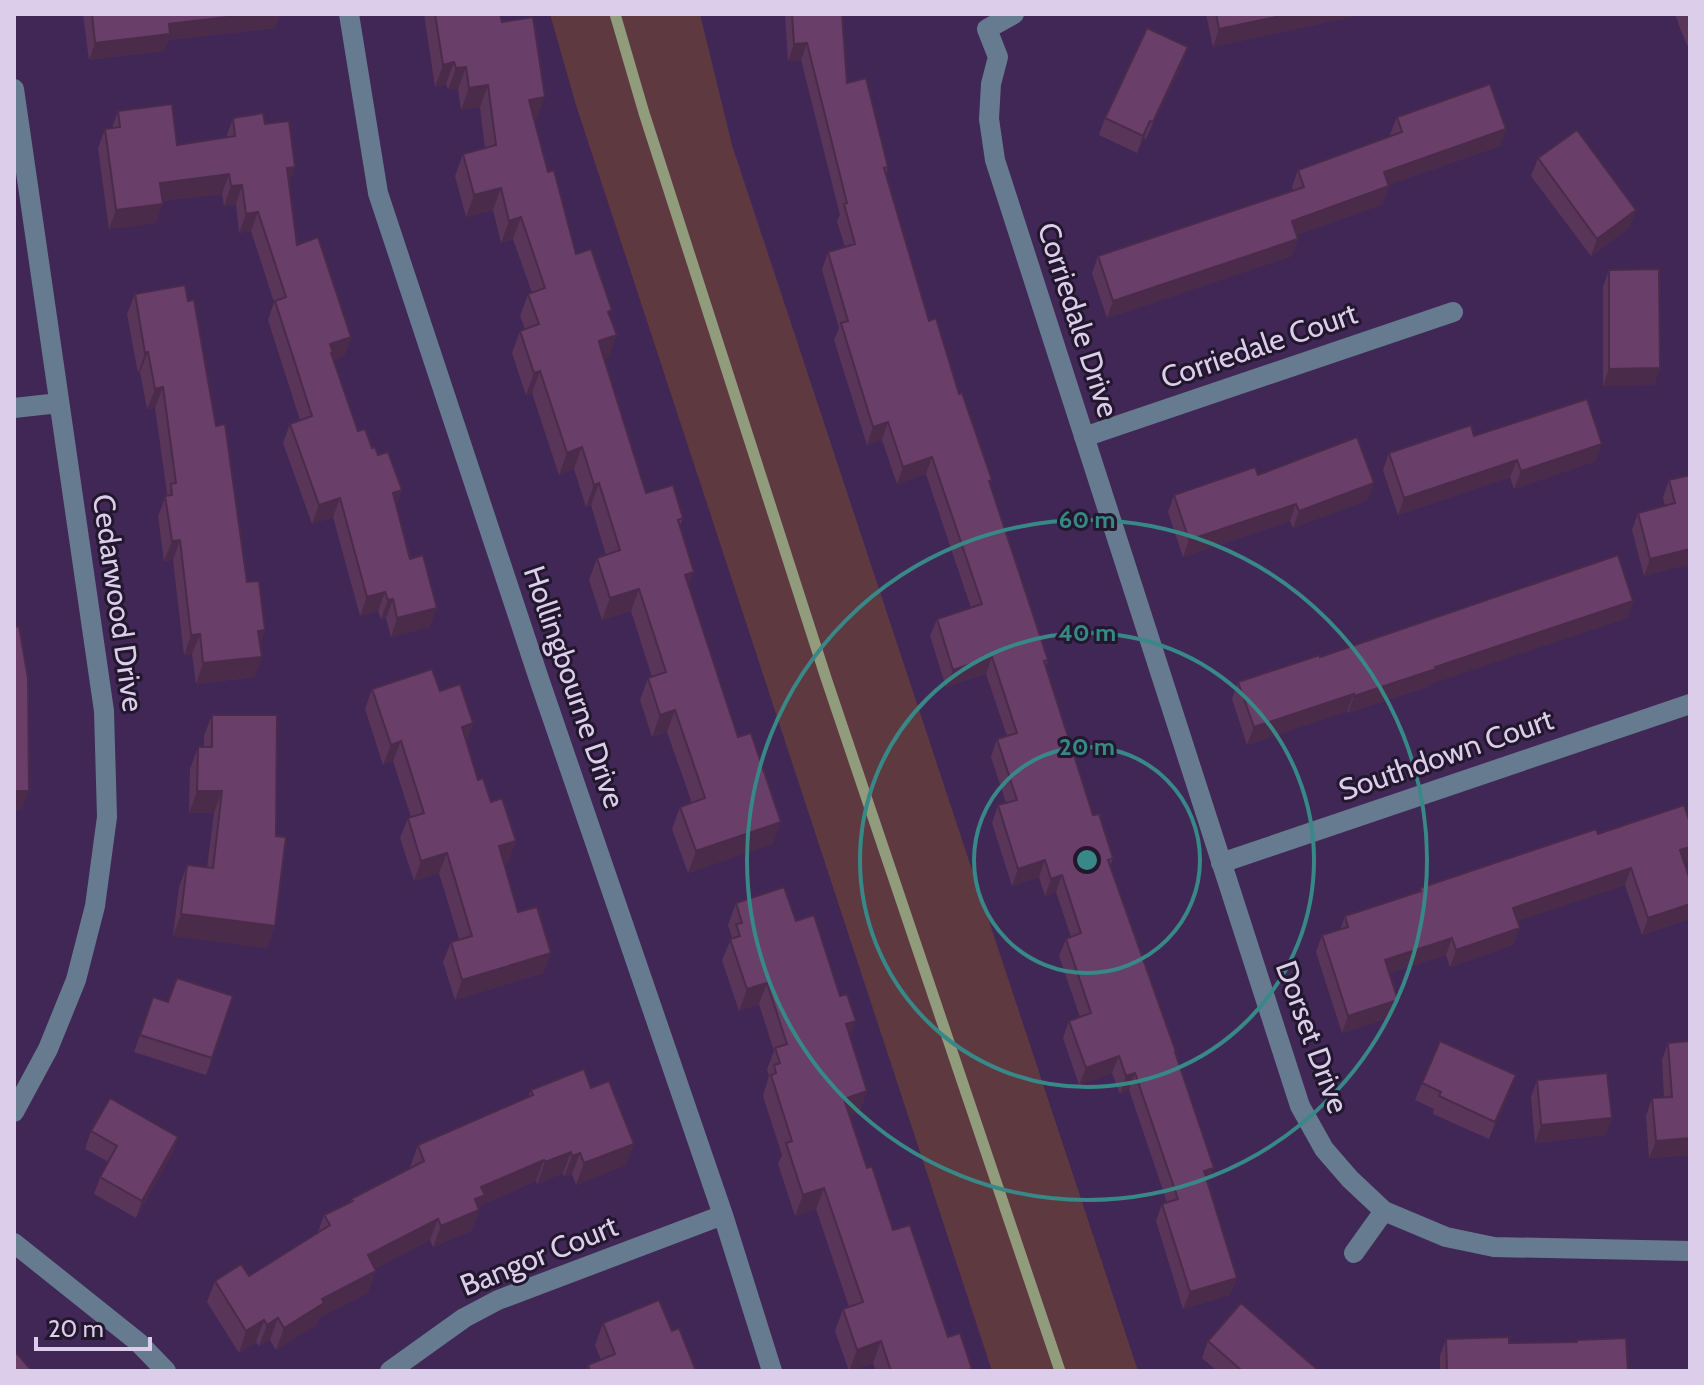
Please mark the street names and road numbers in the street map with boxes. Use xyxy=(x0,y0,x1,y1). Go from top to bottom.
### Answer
street label: Corriedale Drive xyxy=(1030,218,1127,422)
street label: Corriedale Court xyxy=(1156,295,1362,396)
street label: Cedarwood Drive xyxy=(85,492,152,714)
street label: Hollingbourne Drive xyxy=(516,561,633,813)
street label: Southdown Court xyxy=(1334,701,1558,809)
street label: Dorset Drive xyxy=(1268,956,1357,1118)
street label: Bangor Court xyxy=(455,1207,623,1304)

